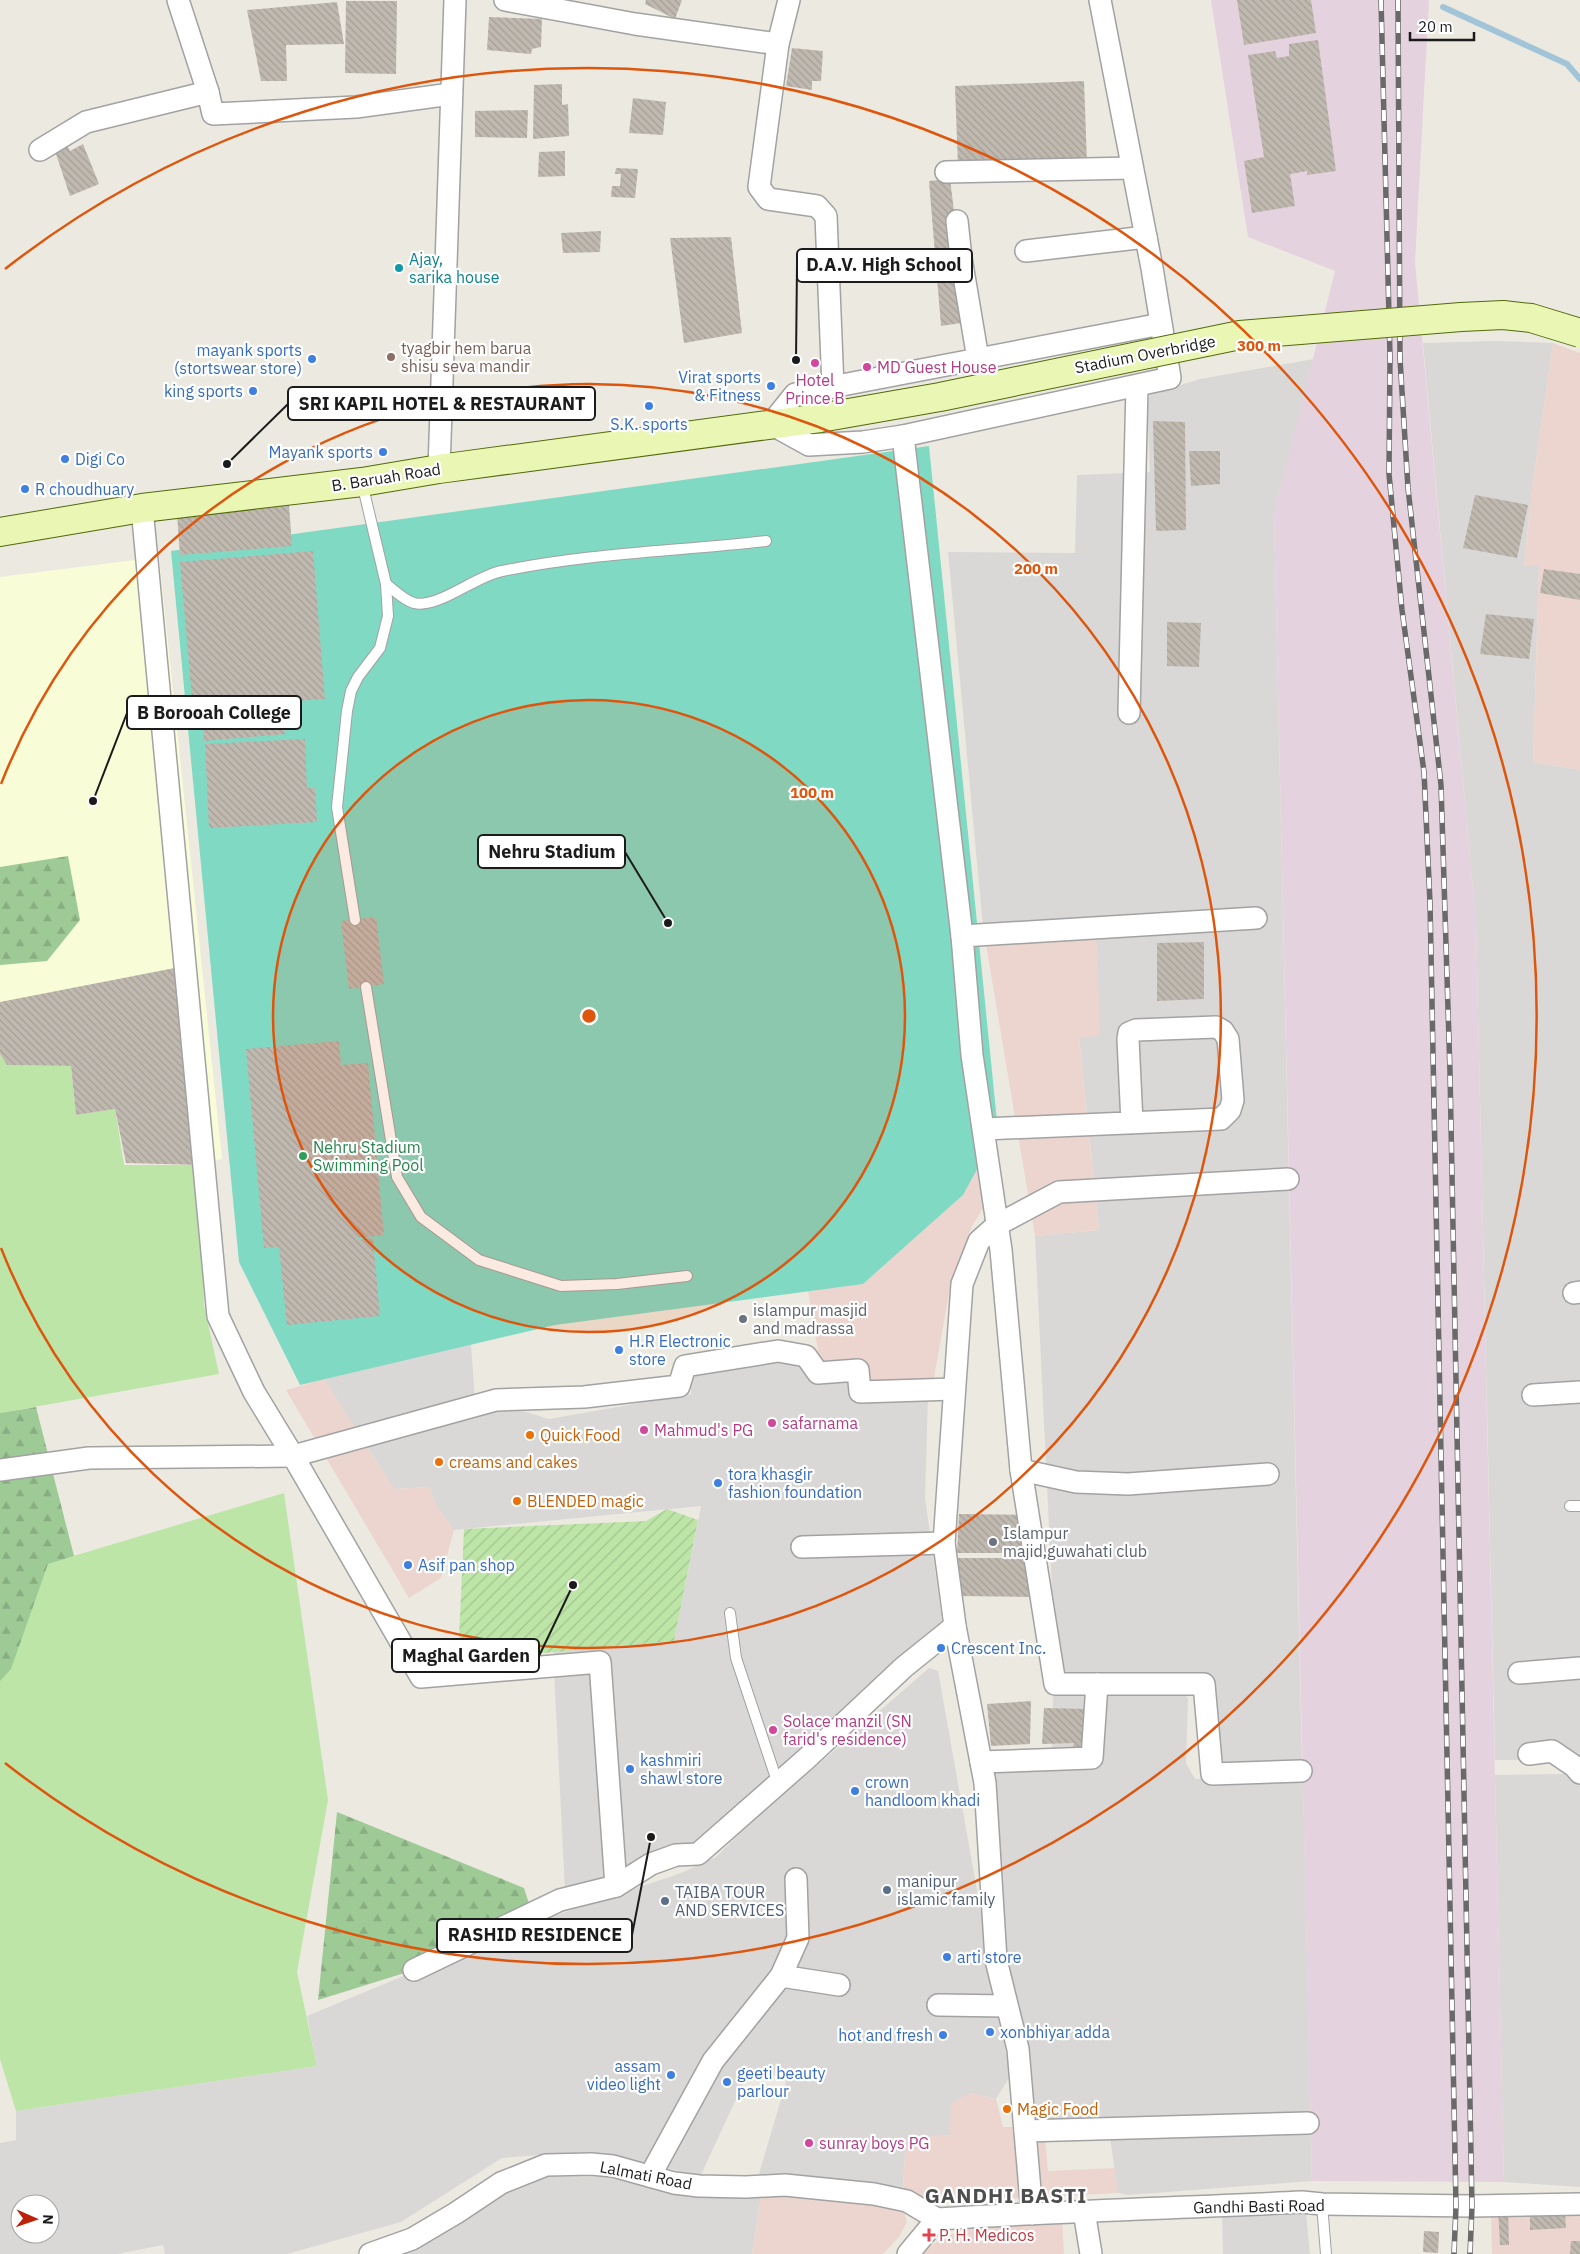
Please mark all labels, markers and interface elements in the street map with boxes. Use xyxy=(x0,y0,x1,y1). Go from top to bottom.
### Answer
scale bar xyxy=(1410,10,1474,42)
text: 20 m xyxy=(1418,17,1453,36)
place label: Ajay, sarika house xyxy=(409,249,500,287)
callout: D.A.V. High School xyxy=(797,249,972,282)
text: D.A.V. High School xyxy=(806,253,962,276)
marker: Ajay, sarika house xyxy=(393,262,405,274)
street label: Stadium Overbridge xyxy=(1073,331,1217,377)
text: 300 m xyxy=(1237,336,1281,355)
place label: tyagbir hem barua shisu seva mandir xyxy=(401,338,532,376)
place label: mayank sports (stortswear store) xyxy=(174,340,302,378)
marker: tyagbir hem barua shisu seva mandir xyxy=(385,351,397,363)
marker: mayank sports (stortswear store) xyxy=(306,353,318,365)
marker: Hotel Prince B xyxy=(809,357,821,369)
place label: MD Guest House xyxy=(877,357,997,377)
marker: MD Guest House xyxy=(861,361,873,373)
place label: Virat sports & Fitness xyxy=(678,367,761,405)
place label: Hotel Prince B xyxy=(785,370,845,408)
marker: Virat sports & Fitness xyxy=(765,380,777,392)
place label: king sports xyxy=(164,381,243,401)
marker: king sports xyxy=(247,385,259,397)
callout: SRI KAPIL HOTEL & RESTAURANT xyxy=(288,387,595,420)
text: SRI KAPIL HOTEL & RESTAURANT xyxy=(298,392,586,415)
marker: S.K. sports xyxy=(643,400,655,412)
place label: S.K. sports xyxy=(610,414,688,434)
place label: Mayank sports xyxy=(269,442,373,462)
marker: Mayank sports xyxy=(377,446,389,458)
place label: Digi Co xyxy=(75,449,125,469)
marker: Digi Co xyxy=(59,453,71,465)
street label: B. Baruah Road xyxy=(330,458,442,496)
place label: R choudhuary xyxy=(35,479,134,499)
marker: R choudhuary xyxy=(19,483,31,495)
text: 200 m xyxy=(1014,559,1058,578)
callout: B Borooah College xyxy=(127,696,301,729)
text: B Borooah College xyxy=(137,701,291,724)
text: 100 m xyxy=(790,783,834,802)
callout: Nehru Stadium xyxy=(478,835,625,868)
text: Nehru Stadium xyxy=(488,840,616,863)
centre of rings xyxy=(580,1007,598,1025)
place label: Nehru Stadium Swimming Pool xyxy=(313,1137,423,1175)
marker: Nehru Stadium Swimming Pool xyxy=(297,1150,309,1162)
place label: islampur masjid and madrassa xyxy=(753,1300,867,1338)
marker: islampur masjid and madrassa xyxy=(737,1313,749,1325)
place label: H.R Electronic store xyxy=(629,1331,731,1369)
marker: H.R Electronic store xyxy=(613,1344,625,1356)
place label: safarnama xyxy=(782,1413,859,1433)
marker: safarnama xyxy=(766,1417,778,1429)
place label: Mahmud's PG xyxy=(654,1420,753,1440)
marker: Mahmud's PG xyxy=(638,1424,650,1436)
place label: Quick Food xyxy=(540,1425,620,1445)
marker: Quick Food xyxy=(524,1429,536,1441)
place label: creams and cakes xyxy=(449,1452,578,1472)
marker: creams and cakes xyxy=(433,1456,445,1468)
place label: tora khasgir fashion foundation xyxy=(728,1464,862,1502)
marker: tora khasgir fashion foundation xyxy=(712,1477,724,1489)
place label: BLENDED magic xyxy=(527,1491,644,1511)
marker: BLENDED magic xyxy=(511,1495,523,1507)
place label: Islampur majid,guwahati club xyxy=(1003,1523,1147,1561)
marker: Islampur majid,guwahati club xyxy=(987,1536,999,1548)
place label: Asif pan shop xyxy=(418,1555,515,1575)
marker: Asif pan shop xyxy=(402,1559,414,1571)
place label: Crescent Inc. xyxy=(951,1638,1046,1658)
callout: Maghal Garden xyxy=(392,1639,539,1672)
marker: Crescent Inc. xyxy=(935,1642,947,1654)
text: Maghal Garden xyxy=(402,1644,530,1667)
place label: Solace manzil (SN farid's residence) xyxy=(783,1711,912,1749)
marker: Solace manzil (SN farid's residence) xyxy=(767,1724,779,1736)
place label: kashmiri shawl store xyxy=(640,1750,723,1788)
marker: kashmiri shawl store xyxy=(624,1763,636,1775)
place label: crown handloom khadi xyxy=(865,1772,980,1810)
marker: crown handloom khadi xyxy=(849,1785,861,1797)
place label: manipur islamic family xyxy=(897,1871,995,1909)
place label: TAIBA TOUR AND SERVICES xyxy=(675,1882,784,1920)
marker: manipur islamic family xyxy=(881,1884,893,1896)
marker: TAIBA TOUR AND SERVICES xyxy=(659,1895,671,1907)
callout: RASHID RESIDENCE xyxy=(437,1919,632,1952)
text: RASHID RESIDENCE xyxy=(448,1923,622,1946)
place label: arti store xyxy=(957,1947,1022,1967)
marker: arti store xyxy=(941,1951,953,1963)
place label: xonbhiyar adda xyxy=(1000,2022,1110,2042)
place label: hot and fresh xyxy=(838,2025,933,2045)
marker: xonbhiyar adda xyxy=(984,2026,996,2038)
marker: hot and fresh xyxy=(937,2029,949,2041)
place label: assam video light xyxy=(587,2056,661,2094)
place label: geeti beauty parlour xyxy=(737,2063,826,2101)
marker: assam video light xyxy=(665,2069,677,2081)
marker: geeti beauty parlour xyxy=(721,2076,733,2088)
place label: Magic Food xyxy=(1017,2099,1099,2119)
marker: Magic Food xyxy=(1001,2103,1013,2115)
place label: sunray boys PG xyxy=(819,2133,929,2153)
marker: sunray boys PG xyxy=(803,2137,815,2149)
street label: Lalmati Road xyxy=(598,2156,694,2194)
district label: GANDHI BASTI xyxy=(925,2181,1087,2209)
north arrow xyxy=(10,2194,60,2244)
street label: Gandhi Basti Road xyxy=(1193,2195,1325,2217)
text: N xyxy=(39,2214,57,2225)
place label: P. H. Medicos xyxy=(939,2225,1034,2245)
marker: P. H. Medicos xyxy=(923,2229,935,2241)

